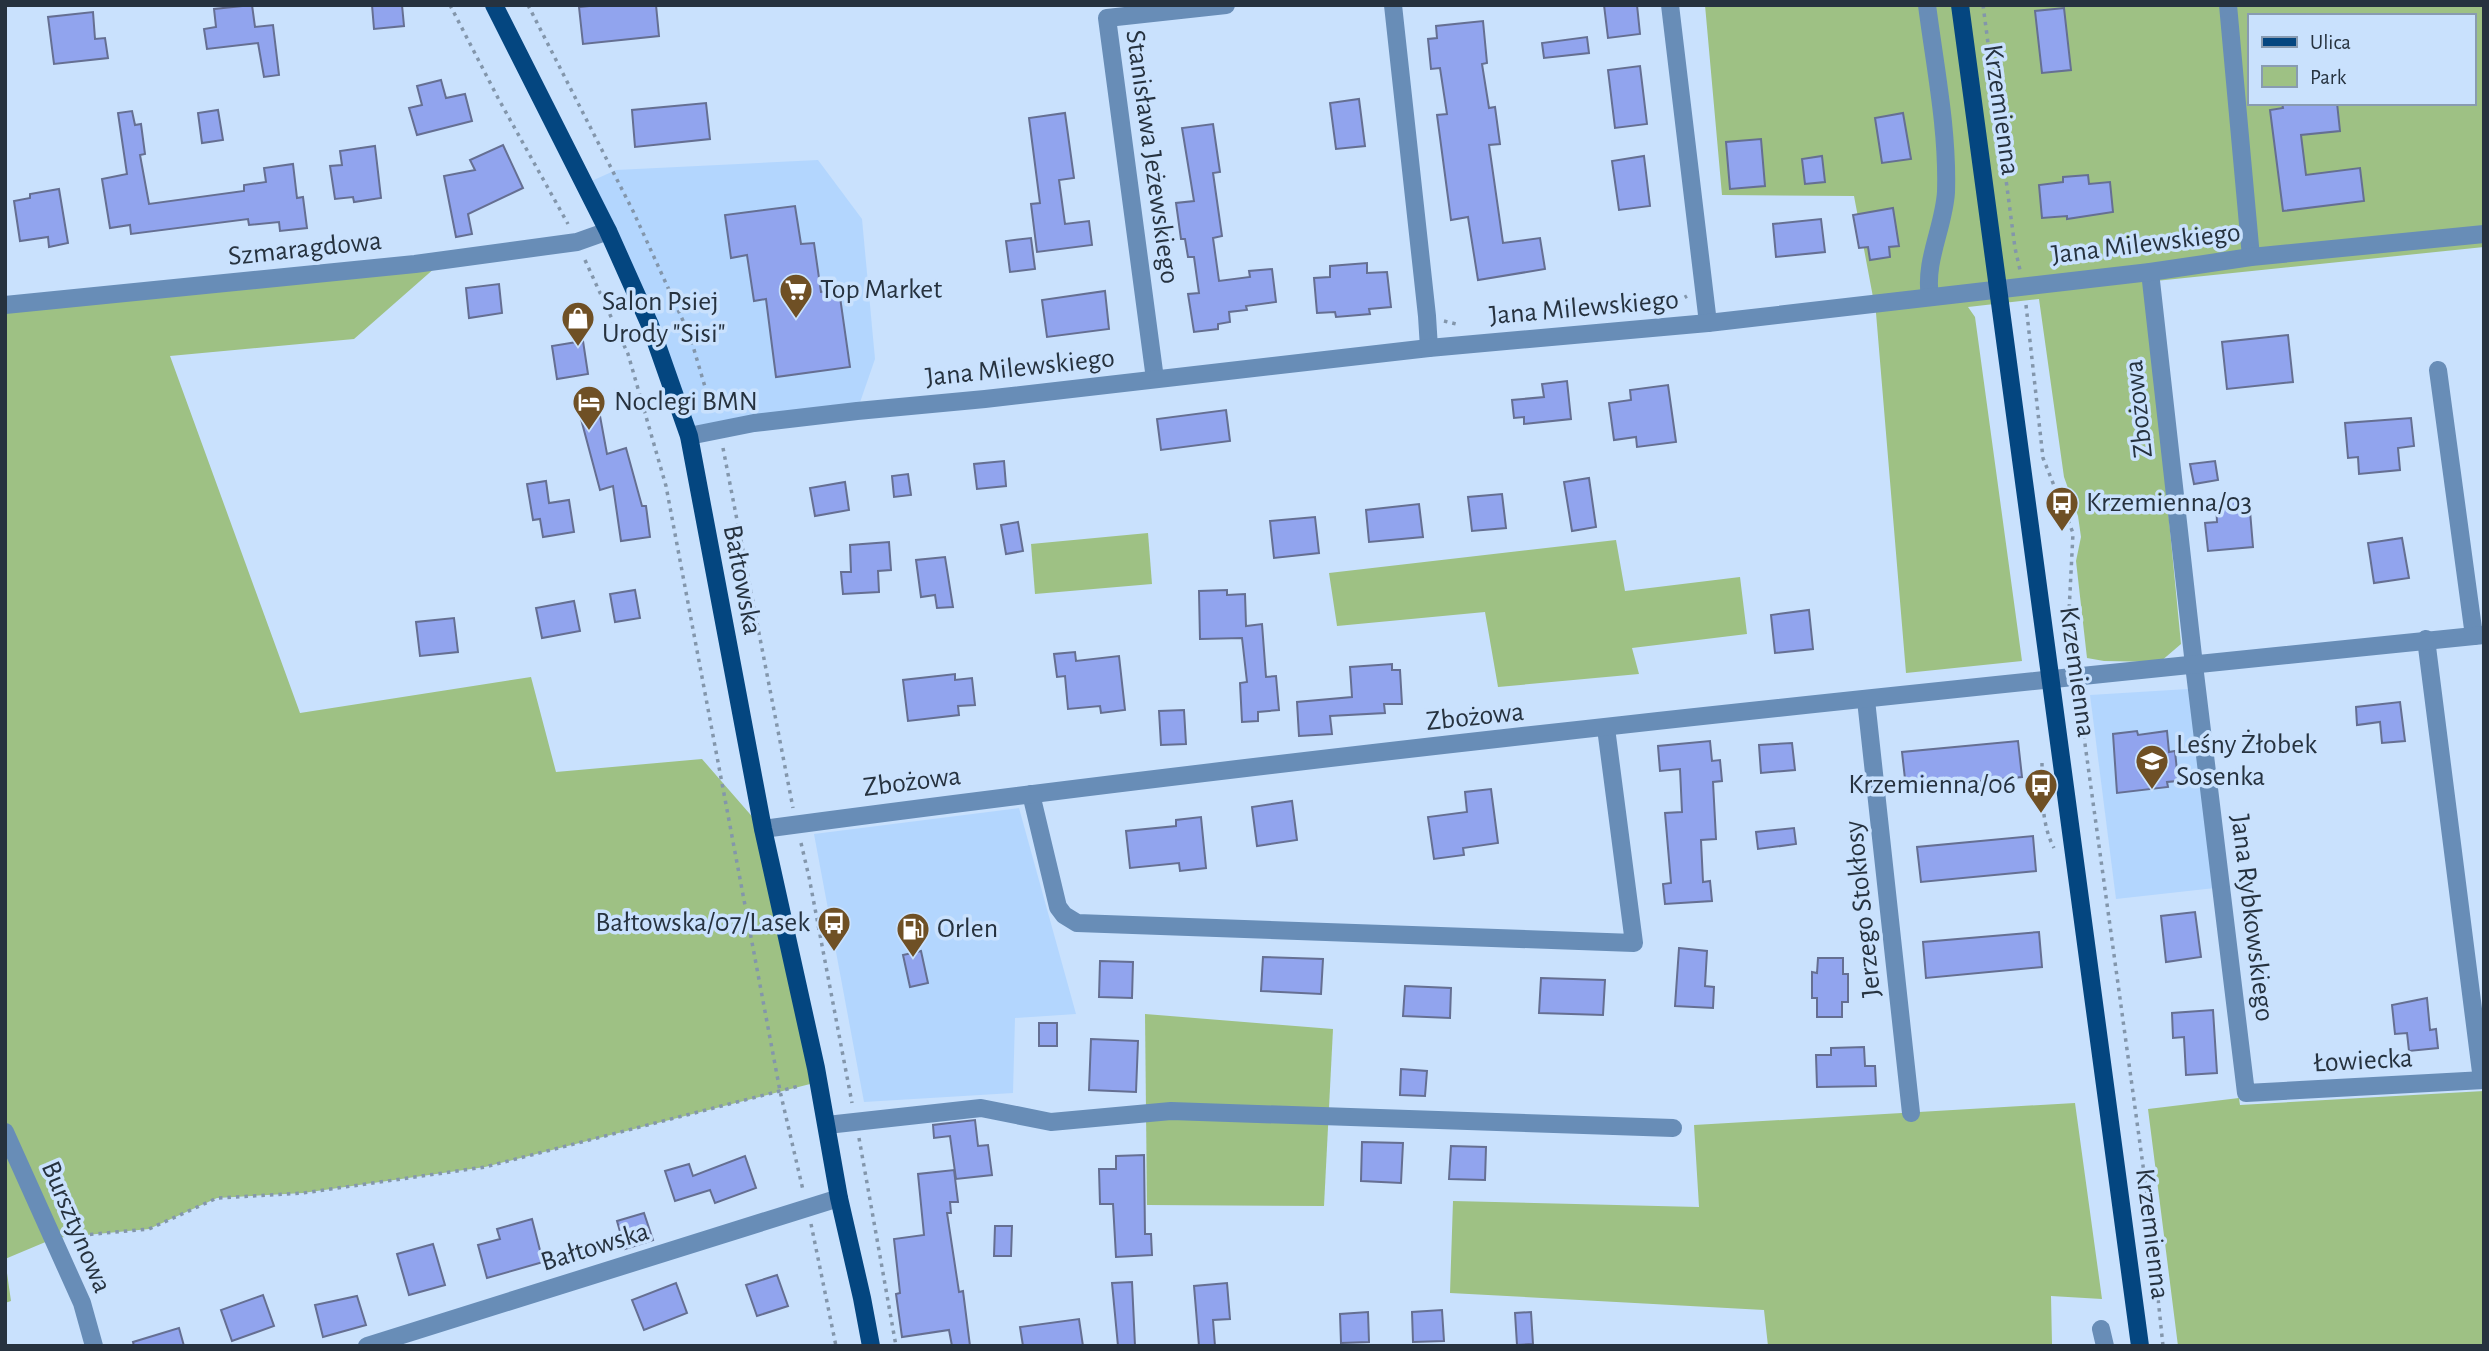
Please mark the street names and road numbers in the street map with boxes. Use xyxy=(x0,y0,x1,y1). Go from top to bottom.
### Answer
street label: Stanisława Jeżewskiego xyxy=(1120,28,1184,286)
street label: Krzemienna xyxy=(1978,43,2024,177)
street label: Jana Milewskiego xyxy=(2050,219,2242,269)
street label: Szmaragdowa xyxy=(227,227,383,271)
street label: Jana Milewskiego xyxy=(1488,286,1680,330)
street label: Jana Milewskiego xyxy=(924,344,1116,392)
street label: Zbożowa xyxy=(2120,359,2158,459)
street label: Bałtowska xyxy=(718,523,766,637)
street label: Krzemienna xyxy=(2054,605,2100,739)
street label: Zbożowa xyxy=(1425,698,1525,736)
street label: Zbożowa xyxy=(861,762,963,802)
street label: Jana Rybkowskiego xyxy=(2225,813,2279,1023)
street label: Jerzego Stokłosy xyxy=(1840,819,1886,999)
street label: Łowiecka xyxy=(2313,1044,2413,1078)
street label: Bursztynowa xyxy=(36,1157,116,1297)
street label: Krzemienna xyxy=(2130,1167,2174,1301)
street label: Bałtowska xyxy=(538,1217,652,1277)

